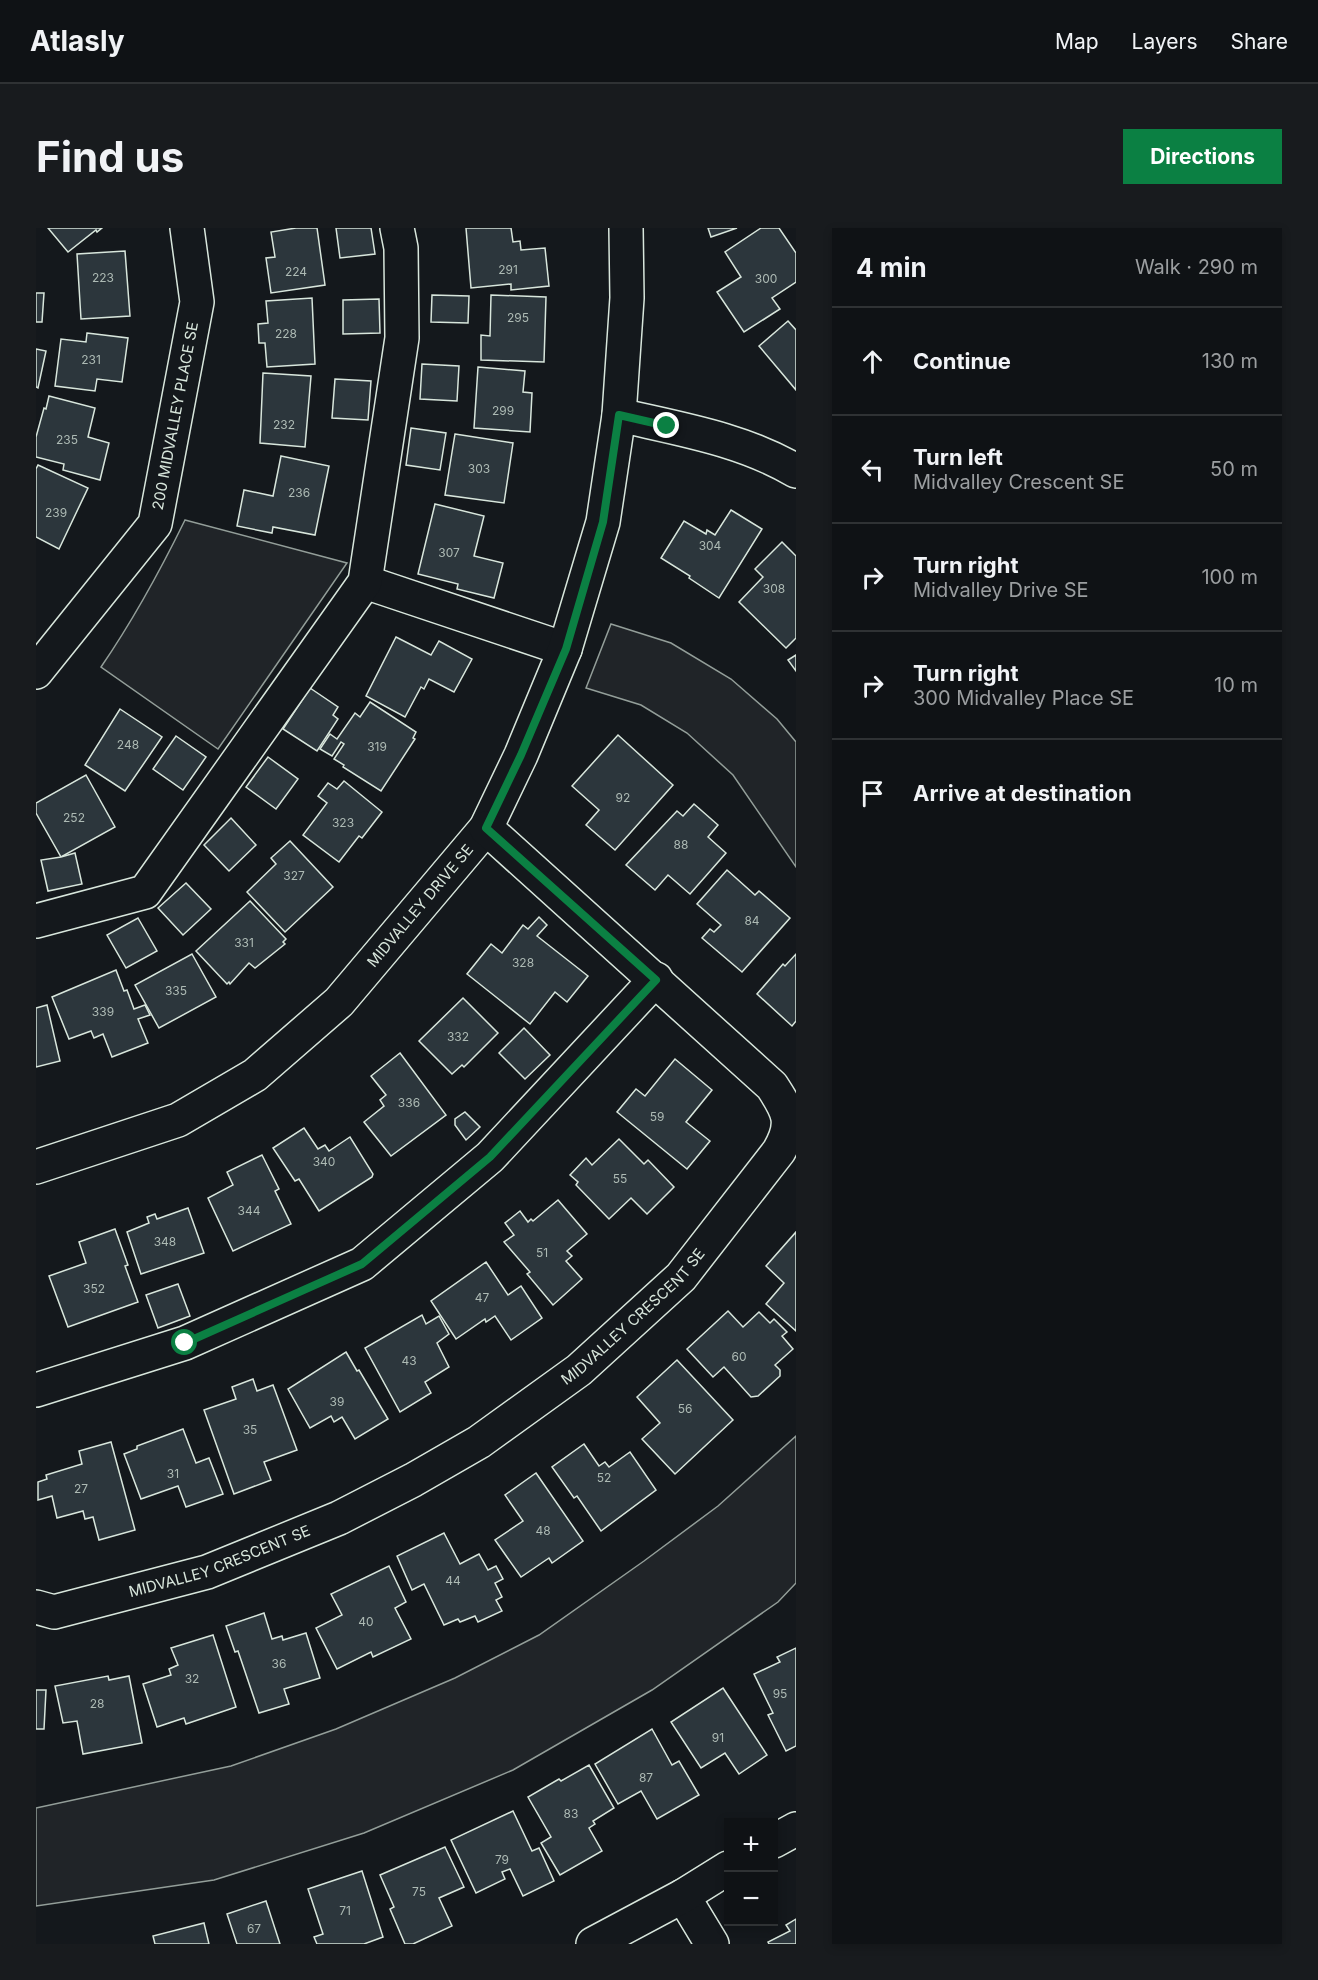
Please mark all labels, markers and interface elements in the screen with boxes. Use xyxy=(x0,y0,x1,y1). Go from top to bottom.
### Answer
text: Atlasly xyxy=(30,24,125,58)
text: Map xyxy=(1055,29,1099,54)
text: Layers xyxy=(1132,29,1198,54)
text: Share xyxy=(1231,29,1288,54)
button: Directions xyxy=(1123,129,1282,184)
text: Find us xyxy=(36,131,184,182)
text: 4 min xyxy=(856,252,927,283)
text: Walk · 290 m xyxy=(1135,255,1258,279)
house number: 291 xyxy=(498,262,518,277)
house number: 224 xyxy=(285,264,307,279)
house number: 223 xyxy=(92,270,114,285)
house number: 300 xyxy=(755,271,777,286)
house number: 295 xyxy=(507,310,529,325)
street label: 200 MIDVALLEY PLACE SE xyxy=(148,320,202,511)
house number: 228 xyxy=(275,326,297,341)
icon: ahead xyxy=(856,345,889,378)
text: Continue xyxy=(913,348,1011,374)
text: 130 m xyxy=(1202,349,1258,373)
house number: 231 xyxy=(81,352,101,367)
house number: 299 xyxy=(492,403,514,418)
route end xyxy=(653,412,679,438)
house number: 232 xyxy=(273,417,295,432)
house number: 235 xyxy=(56,432,78,447)
text: Turn left xyxy=(913,444,1003,470)
icon: left xyxy=(856,453,889,486)
text: 50 m xyxy=(1210,457,1258,481)
house number: 303 xyxy=(468,461,490,476)
text: Midvalley Crescent SE xyxy=(913,470,1124,494)
house number: 236 xyxy=(288,485,310,500)
house number: 239 xyxy=(45,505,67,520)
house number: 304 xyxy=(699,538,722,553)
house number: 307 xyxy=(438,545,460,560)
text: Turn right xyxy=(913,552,1019,578)
icon: right xyxy=(856,561,889,594)
text: 100 m xyxy=(1201,565,1258,589)
text: Midvalley Drive SE xyxy=(913,578,1089,602)
house number: 308 xyxy=(763,581,785,596)
text: Turn right xyxy=(913,660,1019,686)
icon: right xyxy=(856,669,889,702)
text: 10 m xyxy=(1214,673,1258,697)
text: 300 Midvalley Place SE xyxy=(913,686,1134,710)
house number: 248 xyxy=(117,737,139,752)
house number: 319 xyxy=(367,739,387,754)
icon: arrive xyxy=(856,777,889,810)
text: Arrive at destination xyxy=(913,780,1132,806)
house number: 92 xyxy=(616,790,630,805)
house number: 252 xyxy=(63,810,85,825)
house number: 323 xyxy=(332,815,354,830)
house number: 88 xyxy=(674,837,688,852)
street label: MIDVALLEY DRIVE SE xyxy=(363,840,477,971)
house number: 327 xyxy=(283,868,305,883)
house number: 84 xyxy=(744,913,760,928)
house number: 331 xyxy=(234,935,254,950)
house number: 328 xyxy=(512,955,534,970)
house number: 335 xyxy=(165,983,187,998)
house number: 339 xyxy=(92,1004,114,1019)
house number: 332 xyxy=(447,1029,469,1044)
house number: 336 xyxy=(398,1095,420,1110)
house number: 59 xyxy=(650,1109,664,1124)
house number: 340 xyxy=(313,1154,335,1169)
house number: 55 xyxy=(613,1171,627,1186)
house number: 344 xyxy=(238,1203,261,1218)
house number: 348 xyxy=(154,1234,176,1249)
street label: MIDVALLEY CRESCENT SE xyxy=(557,1244,709,1389)
house number: 51 xyxy=(536,1245,548,1260)
house number: 352 xyxy=(83,1281,105,1296)
house number: 47 xyxy=(475,1290,489,1305)
route start xyxy=(171,1329,197,1355)
house number: 60 xyxy=(731,1349,747,1364)
house number: 43 xyxy=(401,1353,417,1368)
house number: 39 xyxy=(330,1394,344,1409)
house number: 56 xyxy=(678,1401,692,1416)
house number: 35 xyxy=(243,1422,257,1437)
house number: 31 xyxy=(167,1466,179,1481)
house number: 52 xyxy=(597,1470,611,1485)
house number: 27 xyxy=(74,1481,88,1496)
street label: MIDVALLEY CRESCENT SE xyxy=(127,1521,313,1601)
house number: 48 xyxy=(535,1523,551,1538)
house number: 44 xyxy=(445,1573,461,1588)
house number: 40 xyxy=(358,1614,374,1629)
house number: 36 xyxy=(272,1656,286,1671)
house number: 32 xyxy=(185,1671,199,1686)
house number: 95 xyxy=(773,1686,787,1701)
house number: 28 xyxy=(90,1696,104,1711)
house number: 91 xyxy=(712,1730,724,1745)
house number: 87 xyxy=(639,1770,653,1785)
house number: 83 xyxy=(564,1806,578,1821)
map controls xyxy=(724,1818,778,1926)
button: + xyxy=(724,1818,778,1872)
house number: 79 xyxy=(495,1852,509,1867)
button: − xyxy=(724,1872,778,1926)
house number: 75 xyxy=(412,1884,426,1899)
house number: 71 xyxy=(339,1903,351,1918)
house number: 67 xyxy=(247,1921,261,1936)

